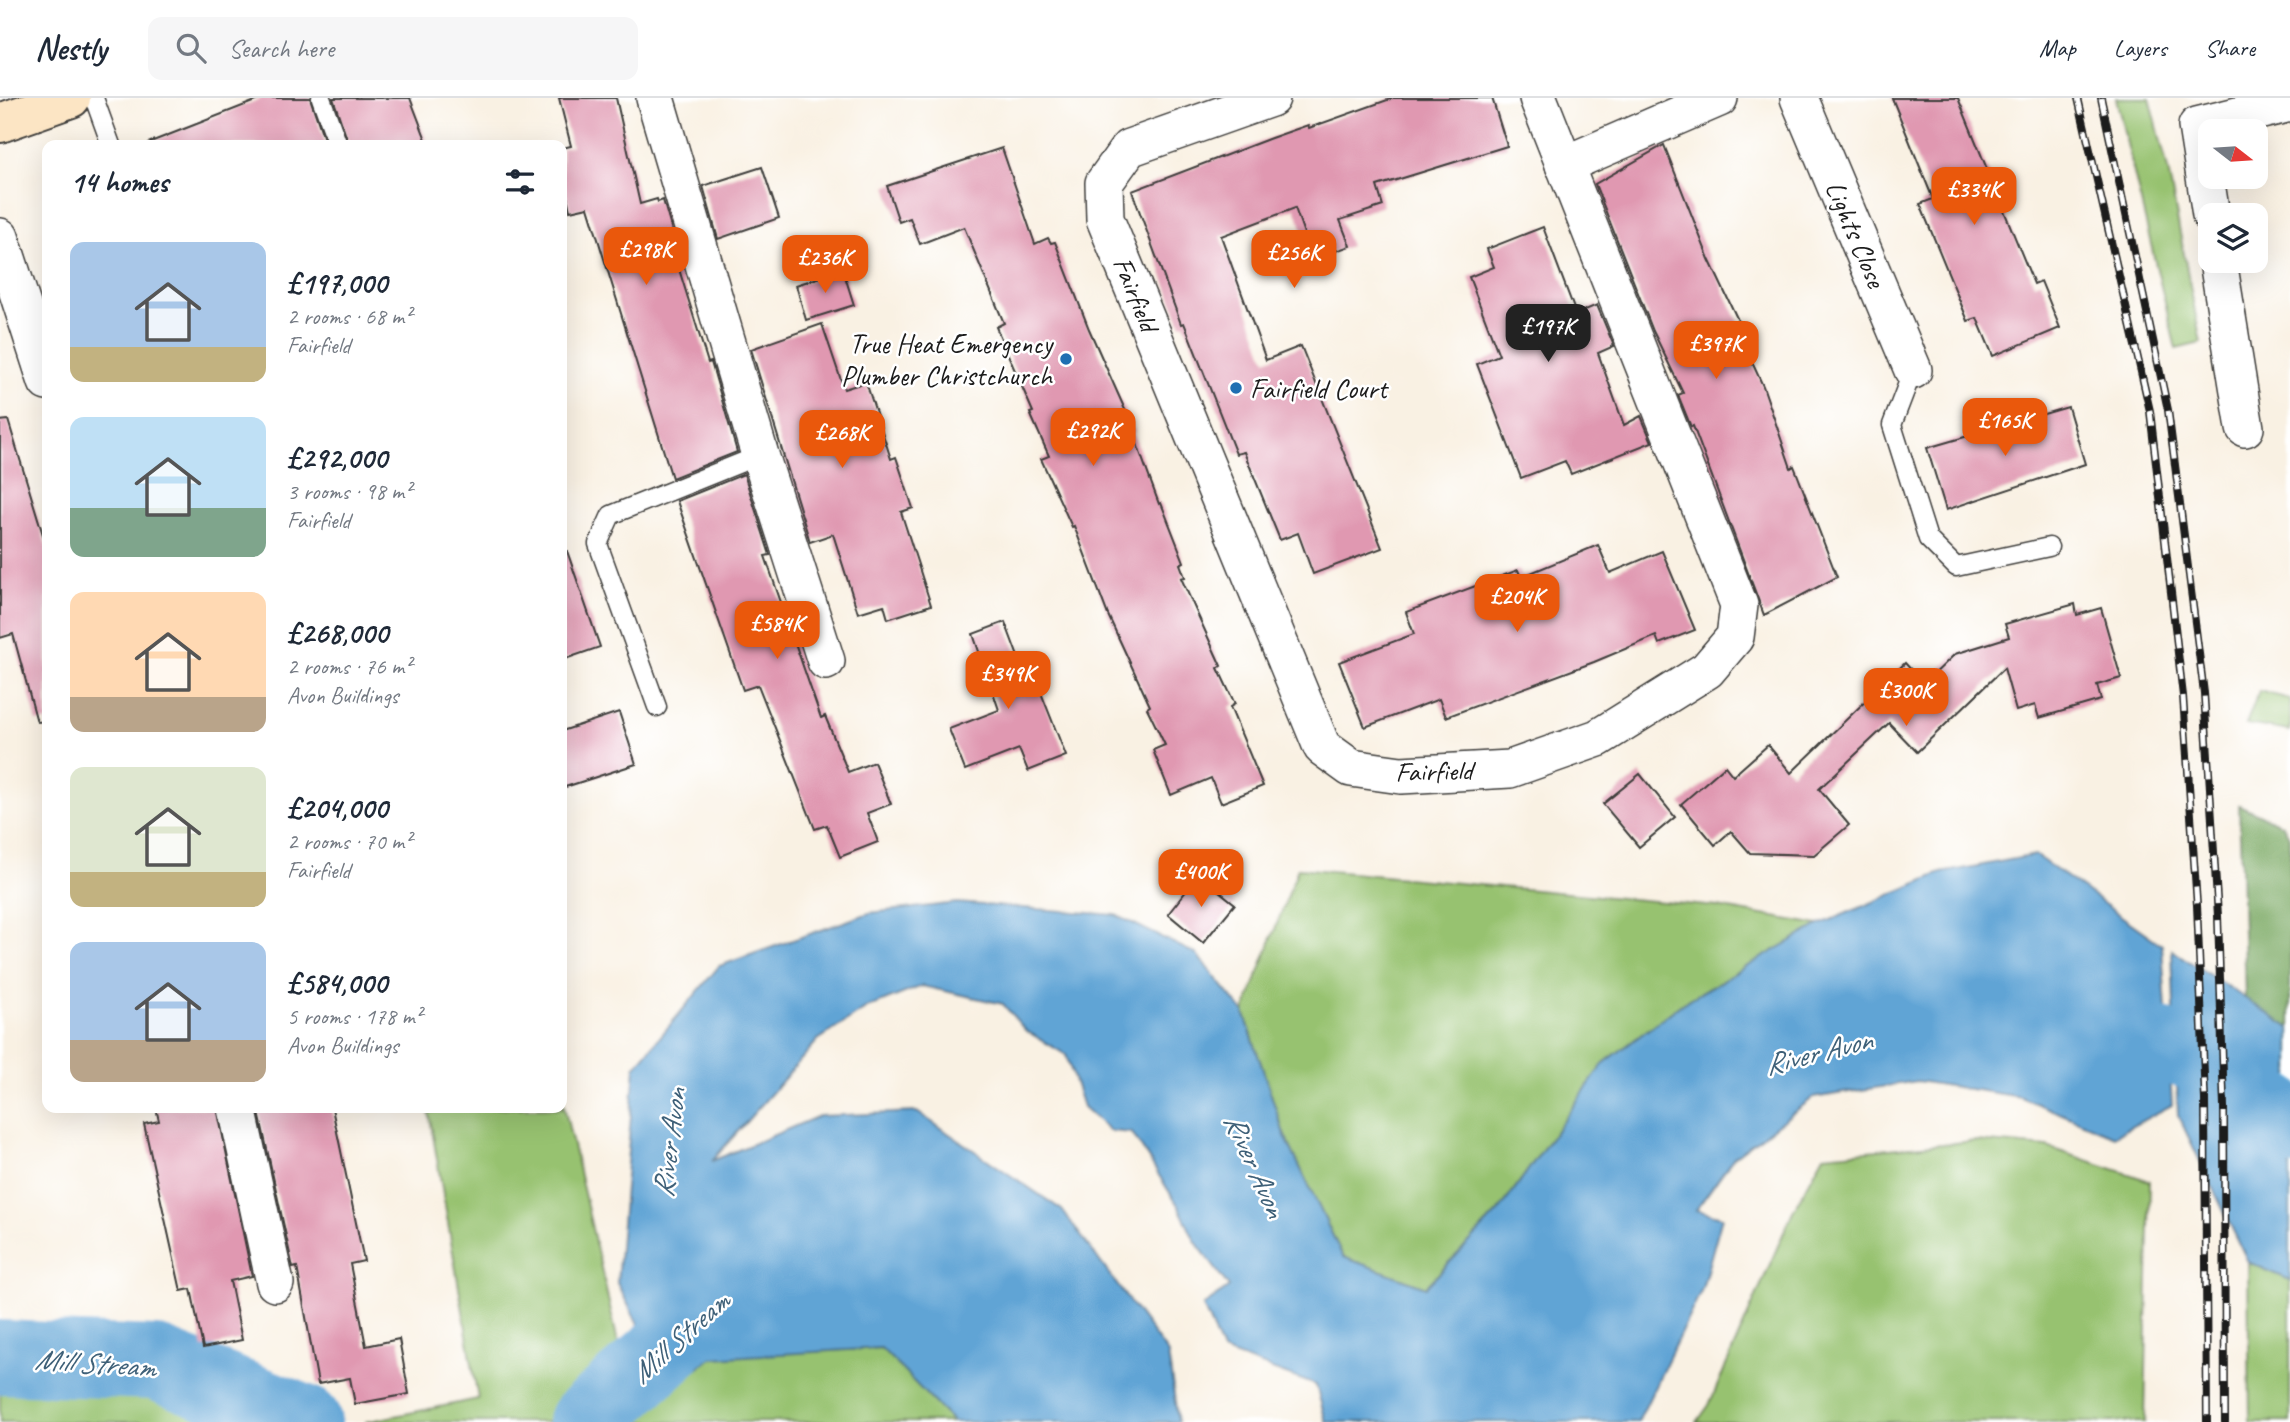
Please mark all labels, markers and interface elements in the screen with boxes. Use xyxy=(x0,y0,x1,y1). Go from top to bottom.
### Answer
search box xyxy=(148,17,638,80)
text: Nestly xyxy=(35,27,106,69)
icon: search xyxy=(172,29,210,67)
text: Search here xyxy=(228,32,334,65)
text: Map xyxy=(2039,33,2076,63)
text: Layers xyxy=(2114,33,2167,63)
text: Share xyxy=(2205,33,2255,63)
north arrow xyxy=(2198,119,2268,189)
map controls xyxy=(2198,119,2268,273)
text: 14 homes xyxy=(70,163,168,201)
icon: filters xyxy=(501,163,539,201)
pin: £334K xyxy=(1925,167,2023,227)
text: £334K xyxy=(1947,175,2001,204)
street label: Lights Close xyxy=(1818,176,1895,294)
button: layers xyxy=(2198,203,2268,273)
pin: £298K xyxy=(597,228,695,287)
pin: £256K xyxy=(1245,230,1343,290)
text: £298K xyxy=(620,235,672,264)
pin: £236K xyxy=(776,236,874,295)
text: £256K xyxy=(1267,238,1321,267)
text: £236K xyxy=(798,243,852,272)
street label: Fairfield xyxy=(1105,252,1168,340)
text: £197,000 xyxy=(287,264,387,302)
icon: home xyxy=(126,270,210,354)
text: 2 rooms · 68 m² xyxy=(287,302,411,331)
pin: £197K xyxy=(1499,304,1597,364)
text: £197K xyxy=(1522,312,1574,341)
pin: £397K xyxy=(1667,322,1765,381)
place label: True Heat Emergency Plumber Christchurch xyxy=(841,326,1054,393)
text: £397K xyxy=(1690,329,1742,358)
text: Fairfield xyxy=(287,331,350,360)
marker: True Heat Emergency Plumber Christchurch xyxy=(1058,351,1074,367)
place label: Fairfield Court xyxy=(1250,371,1389,406)
marker: Fairfield Court xyxy=(1228,380,1244,396)
pin: £165K xyxy=(1956,398,2054,458)
text: £165K xyxy=(1978,406,2032,435)
pin: £292K xyxy=(1044,408,1142,468)
pin: £268K xyxy=(793,410,891,470)
text: £292K xyxy=(1067,416,1119,445)
text: £268K xyxy=(815,418,869,447)
text: £292,000 xyxy=(287,439,387,477)
icon: home xyxy=(126,445,210,529)
text: 3 rooms · 98 m² xyxy=(287,477,411,506)
text: Fairfield xyxy=(287,506,350,535)
pin: £204K xyxy=(1468,574,1566,634)
text: £204K xyxy=(1490,582,1544,611)
pin: £584K xyxy=(728,602,826,661)
text: £584K xyxy=(751,609,803,638)
text: £268,000 xyxy=(287,614,388,652)
icon: home xyxy=(126,620,210,704)
text: 2 rooms · 76 m² xyxy=(287,652,411,681)
pin: £349K xyxy=(959,652,1057,711)
text: £349K xyxy=(982,659,1034,688)
pin: £300K xyxy=(1857,668,1955,728)
text: £300K xyxy=(1879,676,1933,705)
text: Avon Buildings xyxy=(287,681,398,710)
street label: Fairfield xyxy=(1395,753,1477,789)
text: £204,000 xyxy=(287,789,387,827)
icon: home xyxy=(126,795,210,879)
text: 2 rooms · 70 m² xyxy=(287,827,411,856)
pin: £400K xyxy=(1152,850,1250,909)
text: Fairfield xyxy=(287,856,350,885)
text: £400K xyxy=(1174,857,1228,886)
text: £584,000 xyxy=(287,964,387,1002)
icon: home xyxy=(126,970,210,1054)
text: 5 rooms · 178 m² xyxy=(287,1002,422,1031)
water label: River Avon xyxy=(1761,1020,1878,1084)
text: Avon Buildings xyxy=(287,1031,398,1060)
water label: River Avon xyxy=(644,1084,695,1199)
water label: River Avon xyxy=(1216,1108,1296,1225)
water label: Mill Stream xyxy=(623,1280,740,1391)
water label: Mill Stream xyxy=(34,1340,160,1386)

